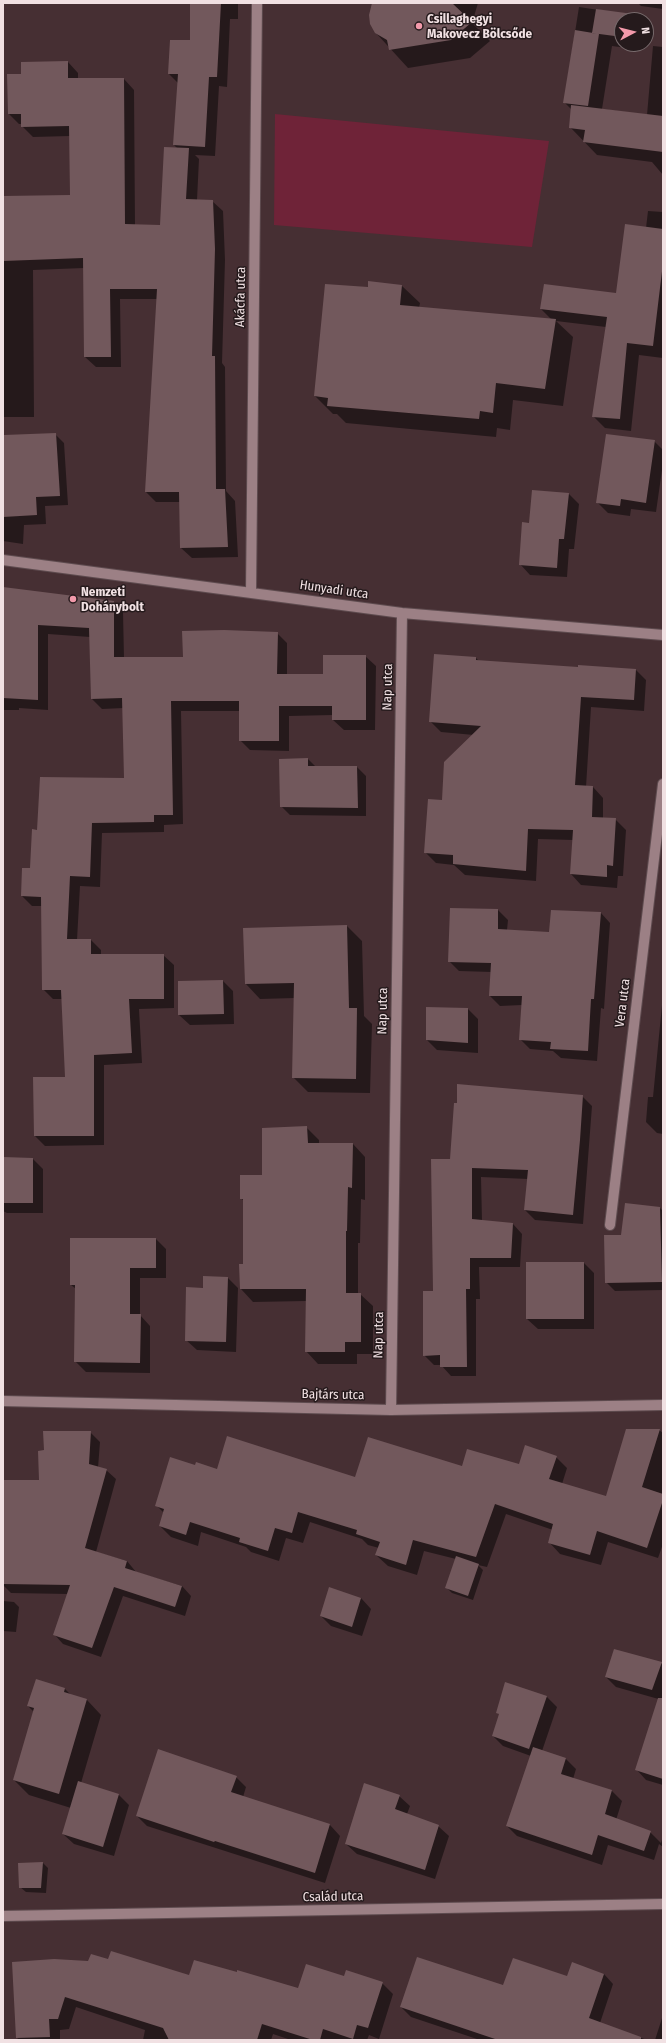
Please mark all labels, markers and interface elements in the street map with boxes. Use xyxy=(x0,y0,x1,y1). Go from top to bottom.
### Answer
place label: Csillaghegyi Makovecz Bölcsőde xyxy=(427,11,532,42)
north arrow xyxy=(614,12,654,52)
marker: Csillaghegyi Makovecz Bölcsőde xyxy=(414,21,424,31)
text: N xyxy=(639,27,652,35)
street label: Akácfa utca xyxy=(233,267,249,327)
street label: Hunyadi utca xyxy=(299,577,369,603)
place label: Nemzeti Dohánybolt xyxy=(81,584,144,615)
marker: Nemzeti Dohánybolt xyxy=(68,594,78,604)
street label: Nap utca xyxy=(380,663,396,711)
street label: Vera utca xyxy=(612,978,634,1028)
street label: Nap utca xyxy=(375,987,391,1035)
street label: Nap utca xyxy=(371,1311,387,1359)
street label: Bajtárs utca xyxy=(301,1387,365,1403)
street label: Család utca xyxy=(303,1889,363,1905)

